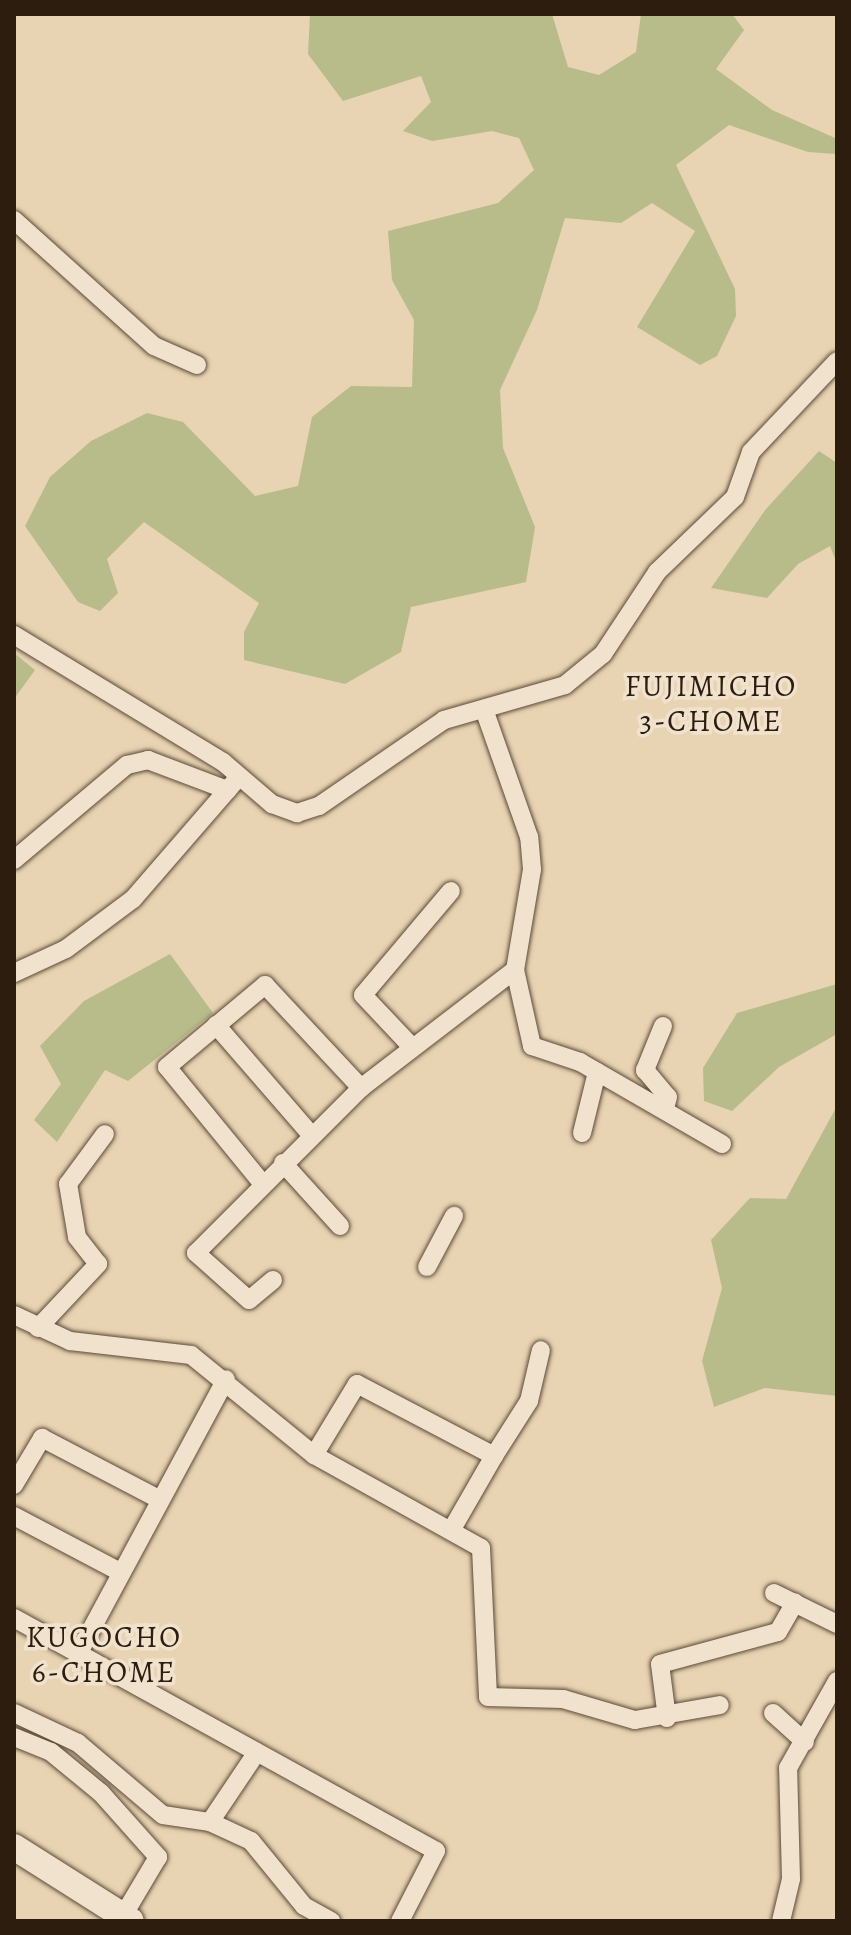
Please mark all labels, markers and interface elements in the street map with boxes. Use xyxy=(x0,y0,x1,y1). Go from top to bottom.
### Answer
district label: FUJIMICHO 3-CHOME xyxy=(625,668,797,738)
district label: KUGOCHO 6-CHOME xyxy=(26,1619,182,1690)

